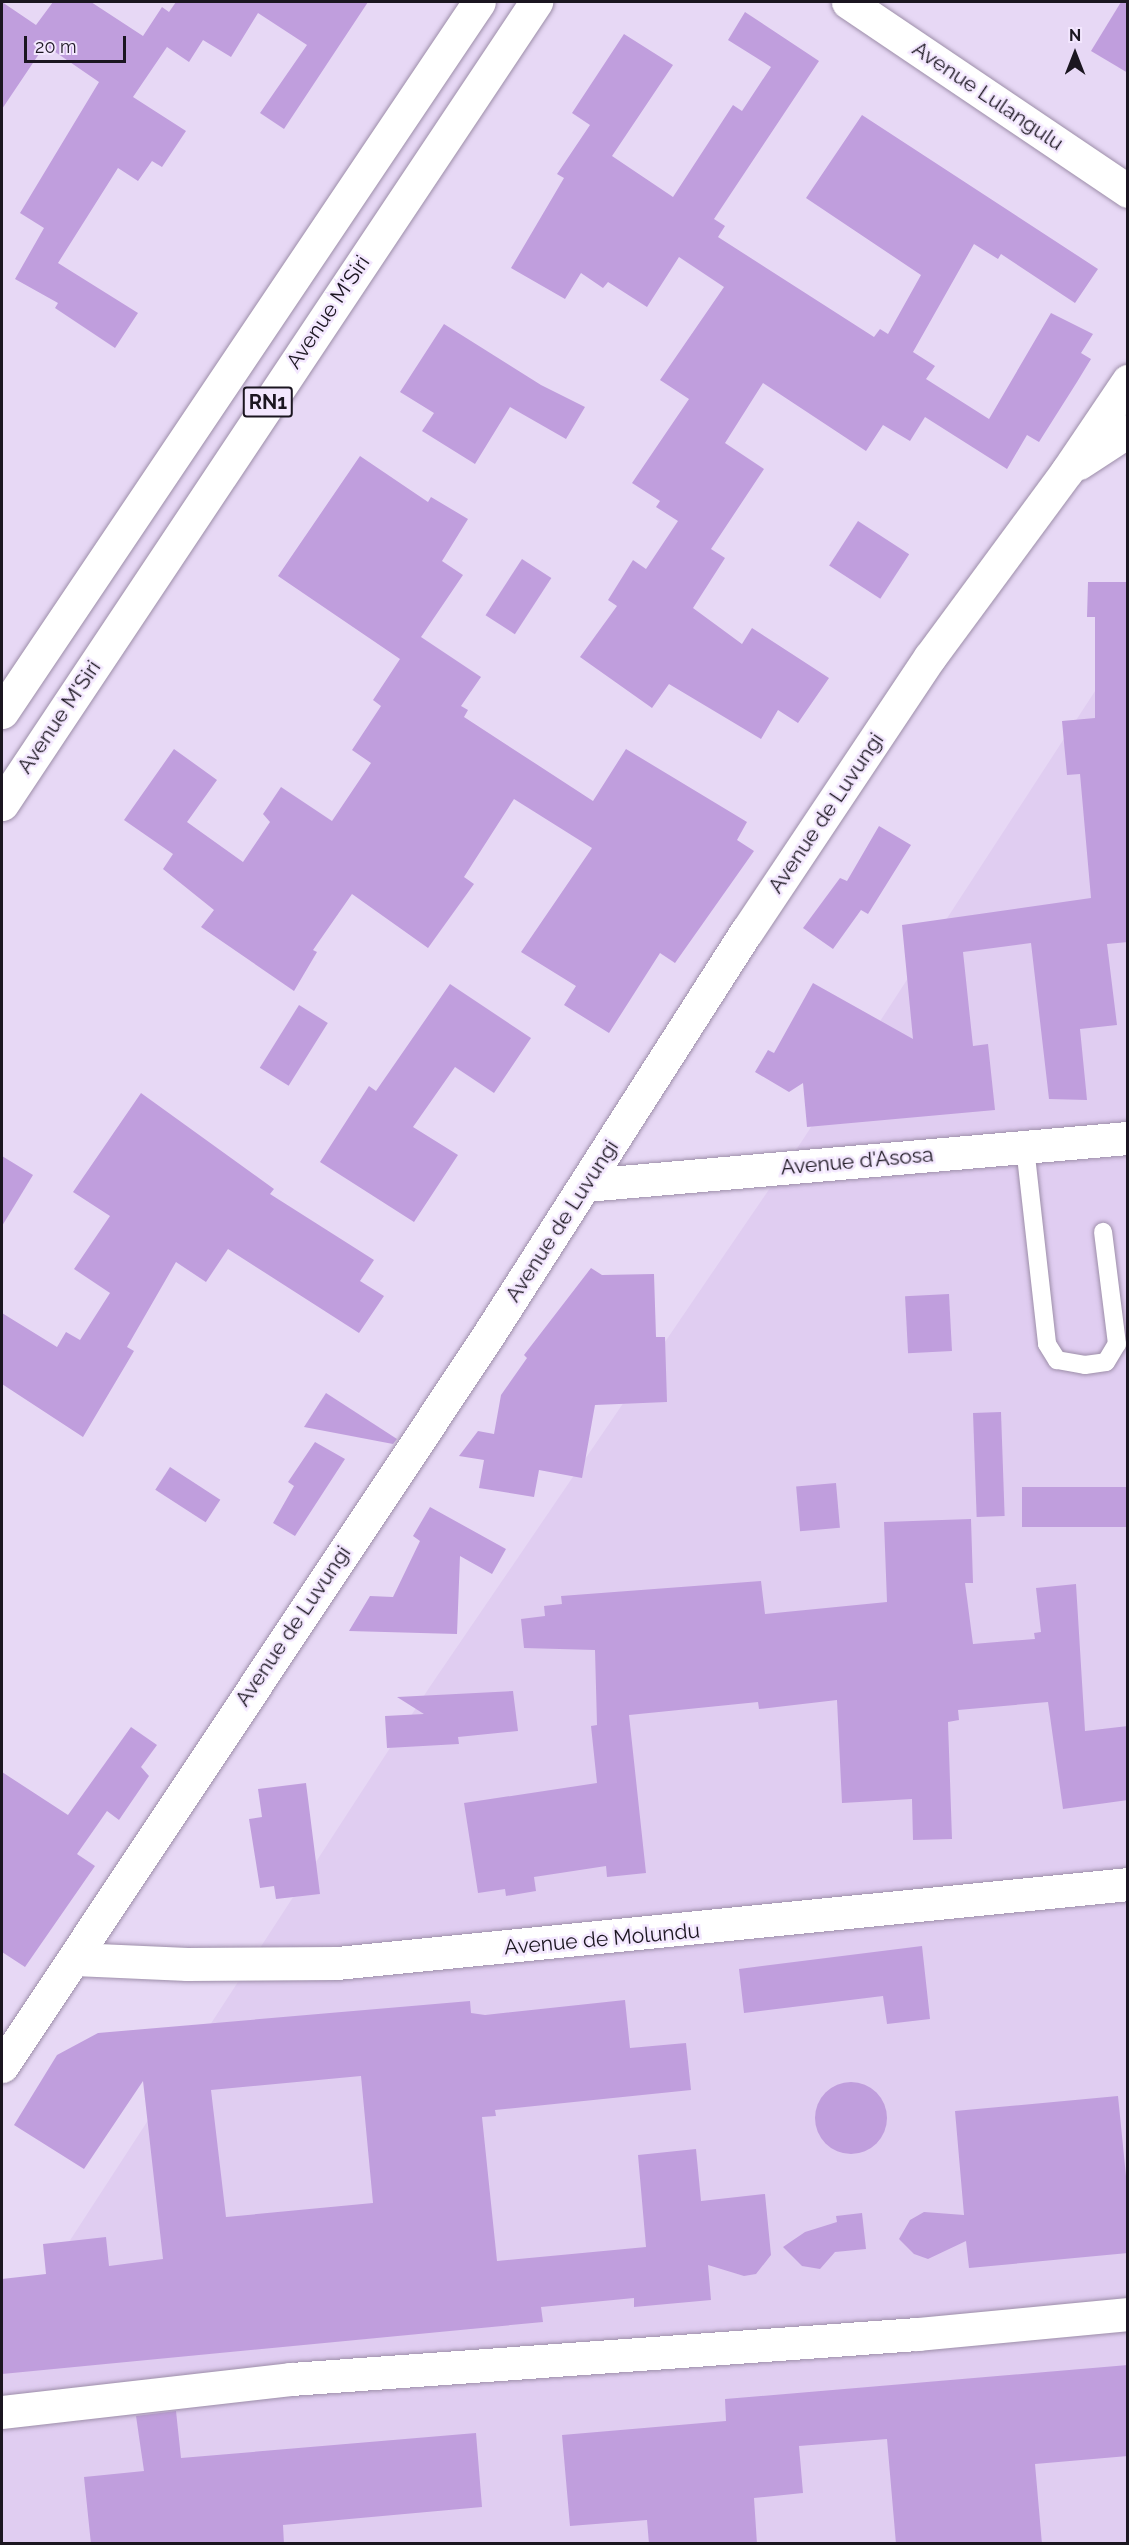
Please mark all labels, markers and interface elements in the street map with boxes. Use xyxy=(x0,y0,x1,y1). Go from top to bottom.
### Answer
scale bar xyxy=(27,24,129,62)
north arrow xyxy=(1045,24,1105,84)
text: N xyxy=(1069,26,1081,45)
text: 20 m xyxy=(35,36,77,57)
street label: Avenue Lulangulu xyxy=(908,36,1068,156)
street label: Avenue M'Siri xyxy=(281,251,375,373)
road number: RN1 xyxy=(242,385,294,419)
street label: Avenue M'Siri xyxy=(12,656,106,778)
street label: Avenue de Luvungi xyxy=(763,728,889,898)
street label: Avenue de Luvungi xyxy=(500,1135,624,1307)
street label: Avenue d'Asosa xyxy=(780,1142,934,1180)
street label: Avenue de Luvungi xyxy=(230,1541,356,1711)
street label: Avenue de Molundu xyxy=(503,1918,701,1960)

